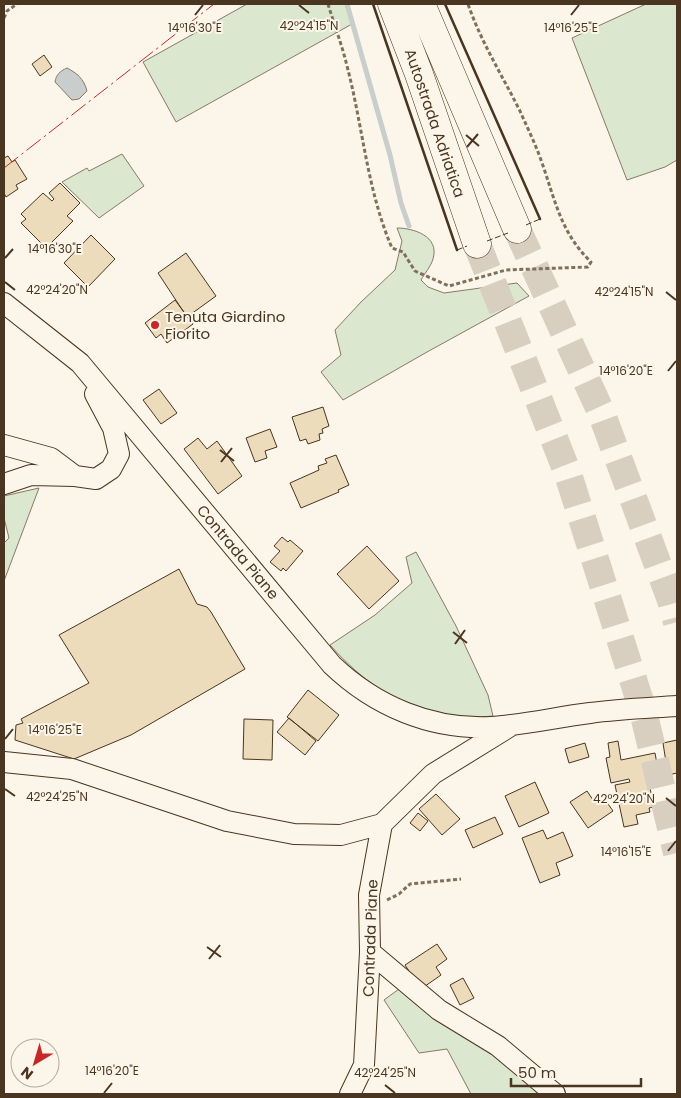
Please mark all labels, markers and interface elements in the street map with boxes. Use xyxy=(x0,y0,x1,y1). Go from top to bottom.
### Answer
text: 42°24'15"N xyxy=(279,17,339,34)
text: 14°16'30"E xyxy=(168,19,222,36)
text: 14°16'25"E xyxy=(544,19,598,36)
street label: Autostrada Adriatica xyxy=(400,46,470,200)
text: 14°16'30"E xyxy=(28,240,82,257)
text: 42°24'20"N xyxy=(26,281,88,298)
text: 42°24'15"N xyxy=(594,283,654,300)
place label: Tenuta Giardino Fiorito xyxy=(165,306,285,344)
marker: Tenuta Giardino Fiorito xyxy=(149,319,161,331)
text: 14°16'20"E xyxy=(599,362,653,379)
street label: Contrada Piane xyxy=(192,500,284,604)
text: 14°16'25"E xyxy=(28,721,82,738)
text: 42°24'25"N xyxy=(26,788,88,805)
text: 42°24'20"N xyxy=(593,790,655,807)
text: 14°16'15"E xyxy=(601,843,651,860)
street label: Contrada Piane xyxy=(357,879,383,997)
north arrow xyxy=(10,1038,60,1088)
scale bar xyxy=(511,1056,641,1088)
text: N xyxy=(17,1062,37,1084)
text: 14°16'20"E xyxy=(85,1062,139,1079)
text: 50 m xyxy=(518,1062,556,1083)
text: 42°24'25"N xyxy=(354,1064,416,1081)

